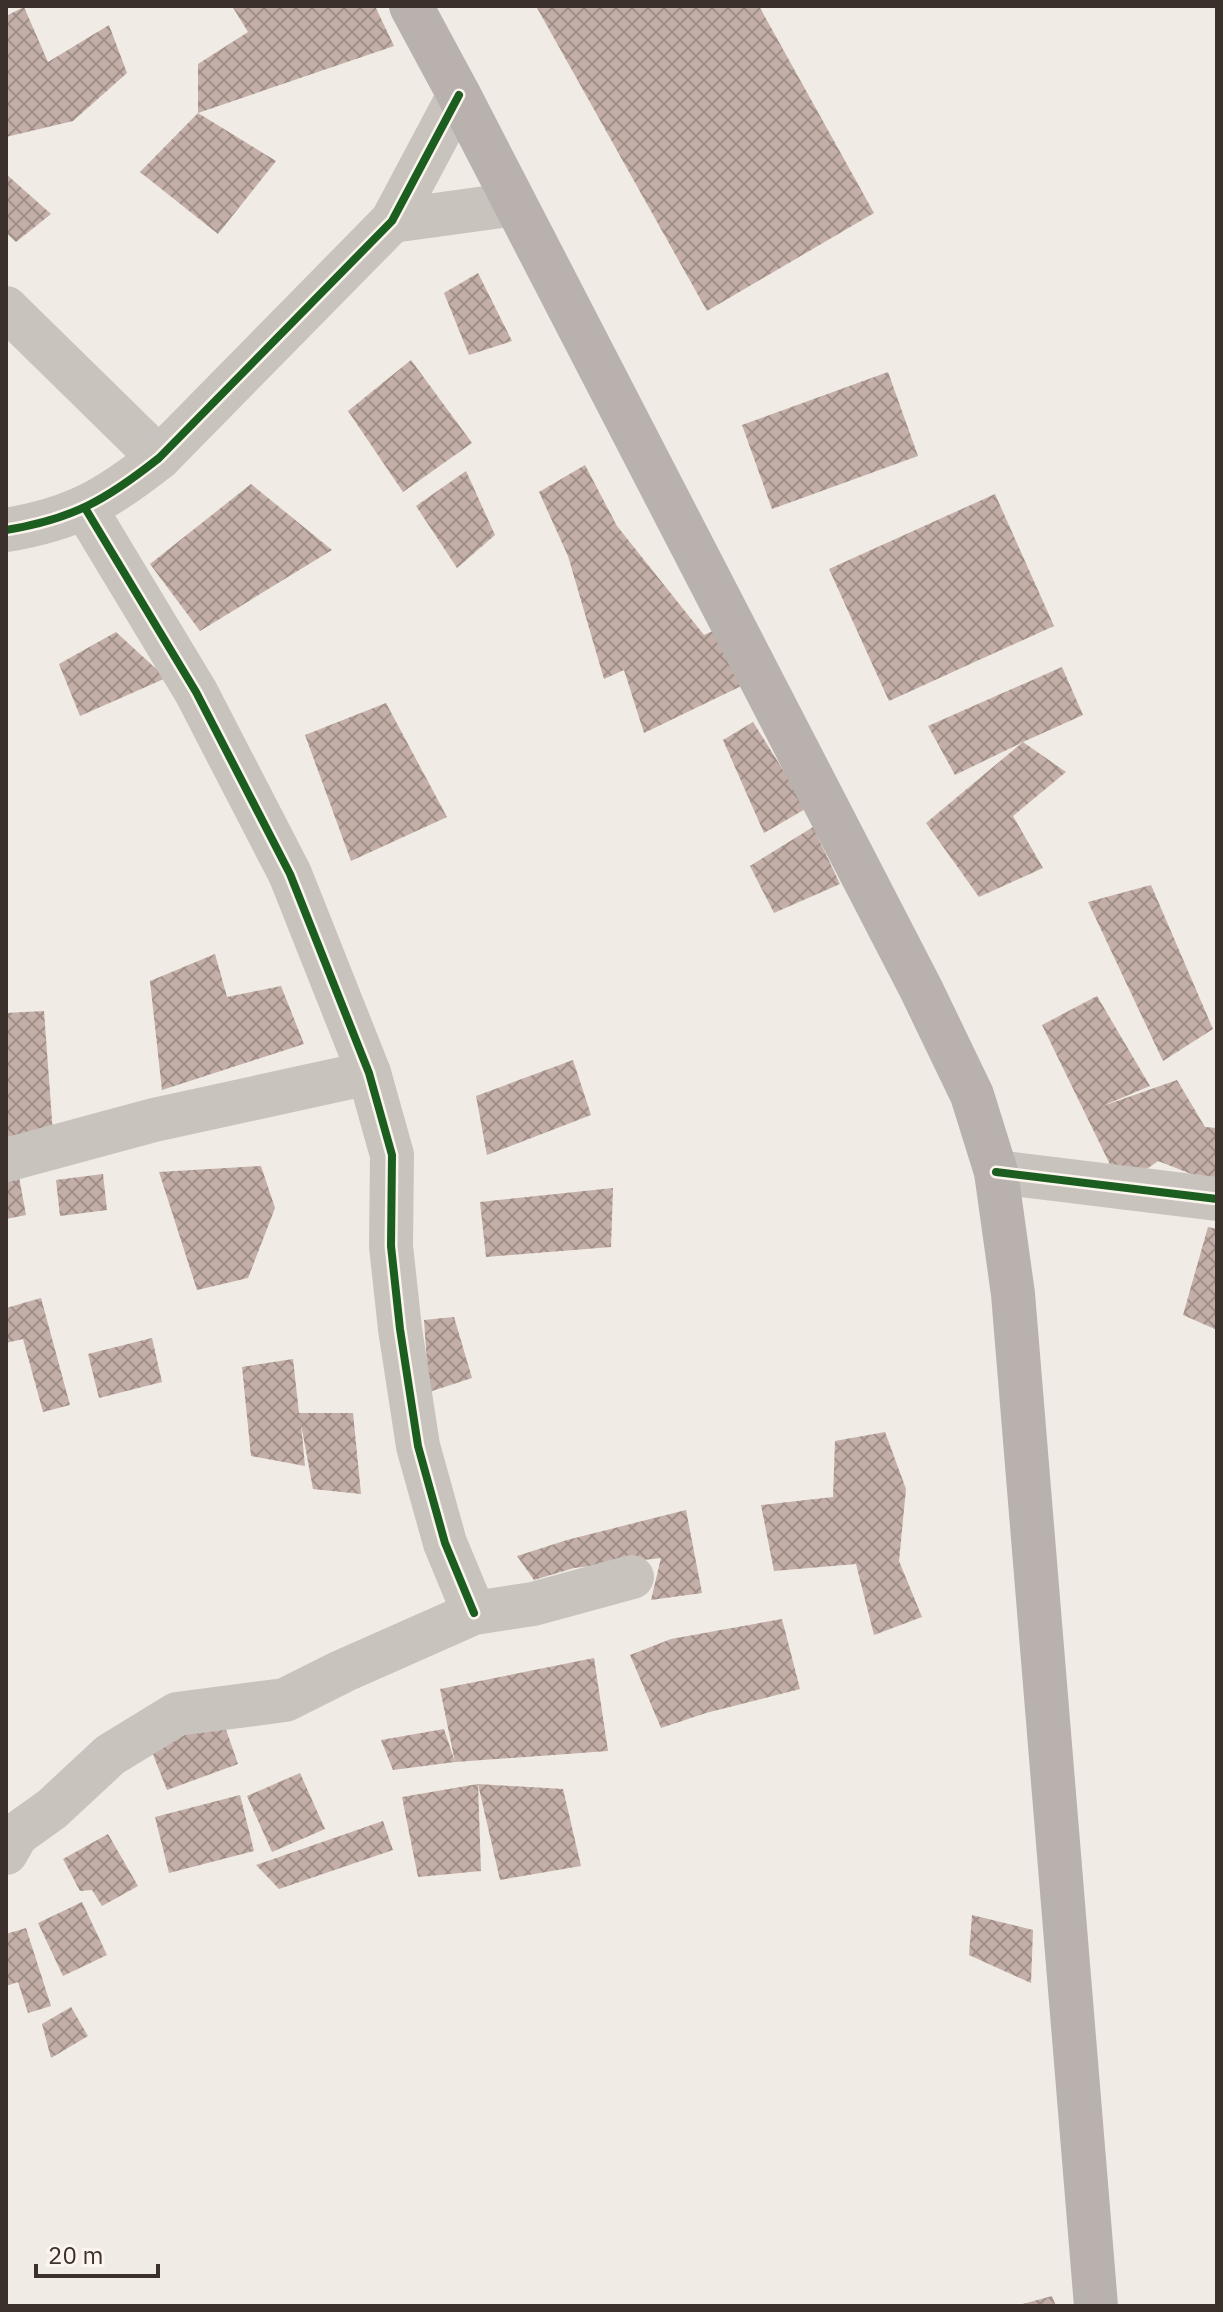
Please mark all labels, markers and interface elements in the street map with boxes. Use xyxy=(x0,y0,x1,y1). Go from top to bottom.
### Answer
scale bar xyxy=(36,2228,158,2278)
text: 20 m xyxy=(48,2239,103,2271)

